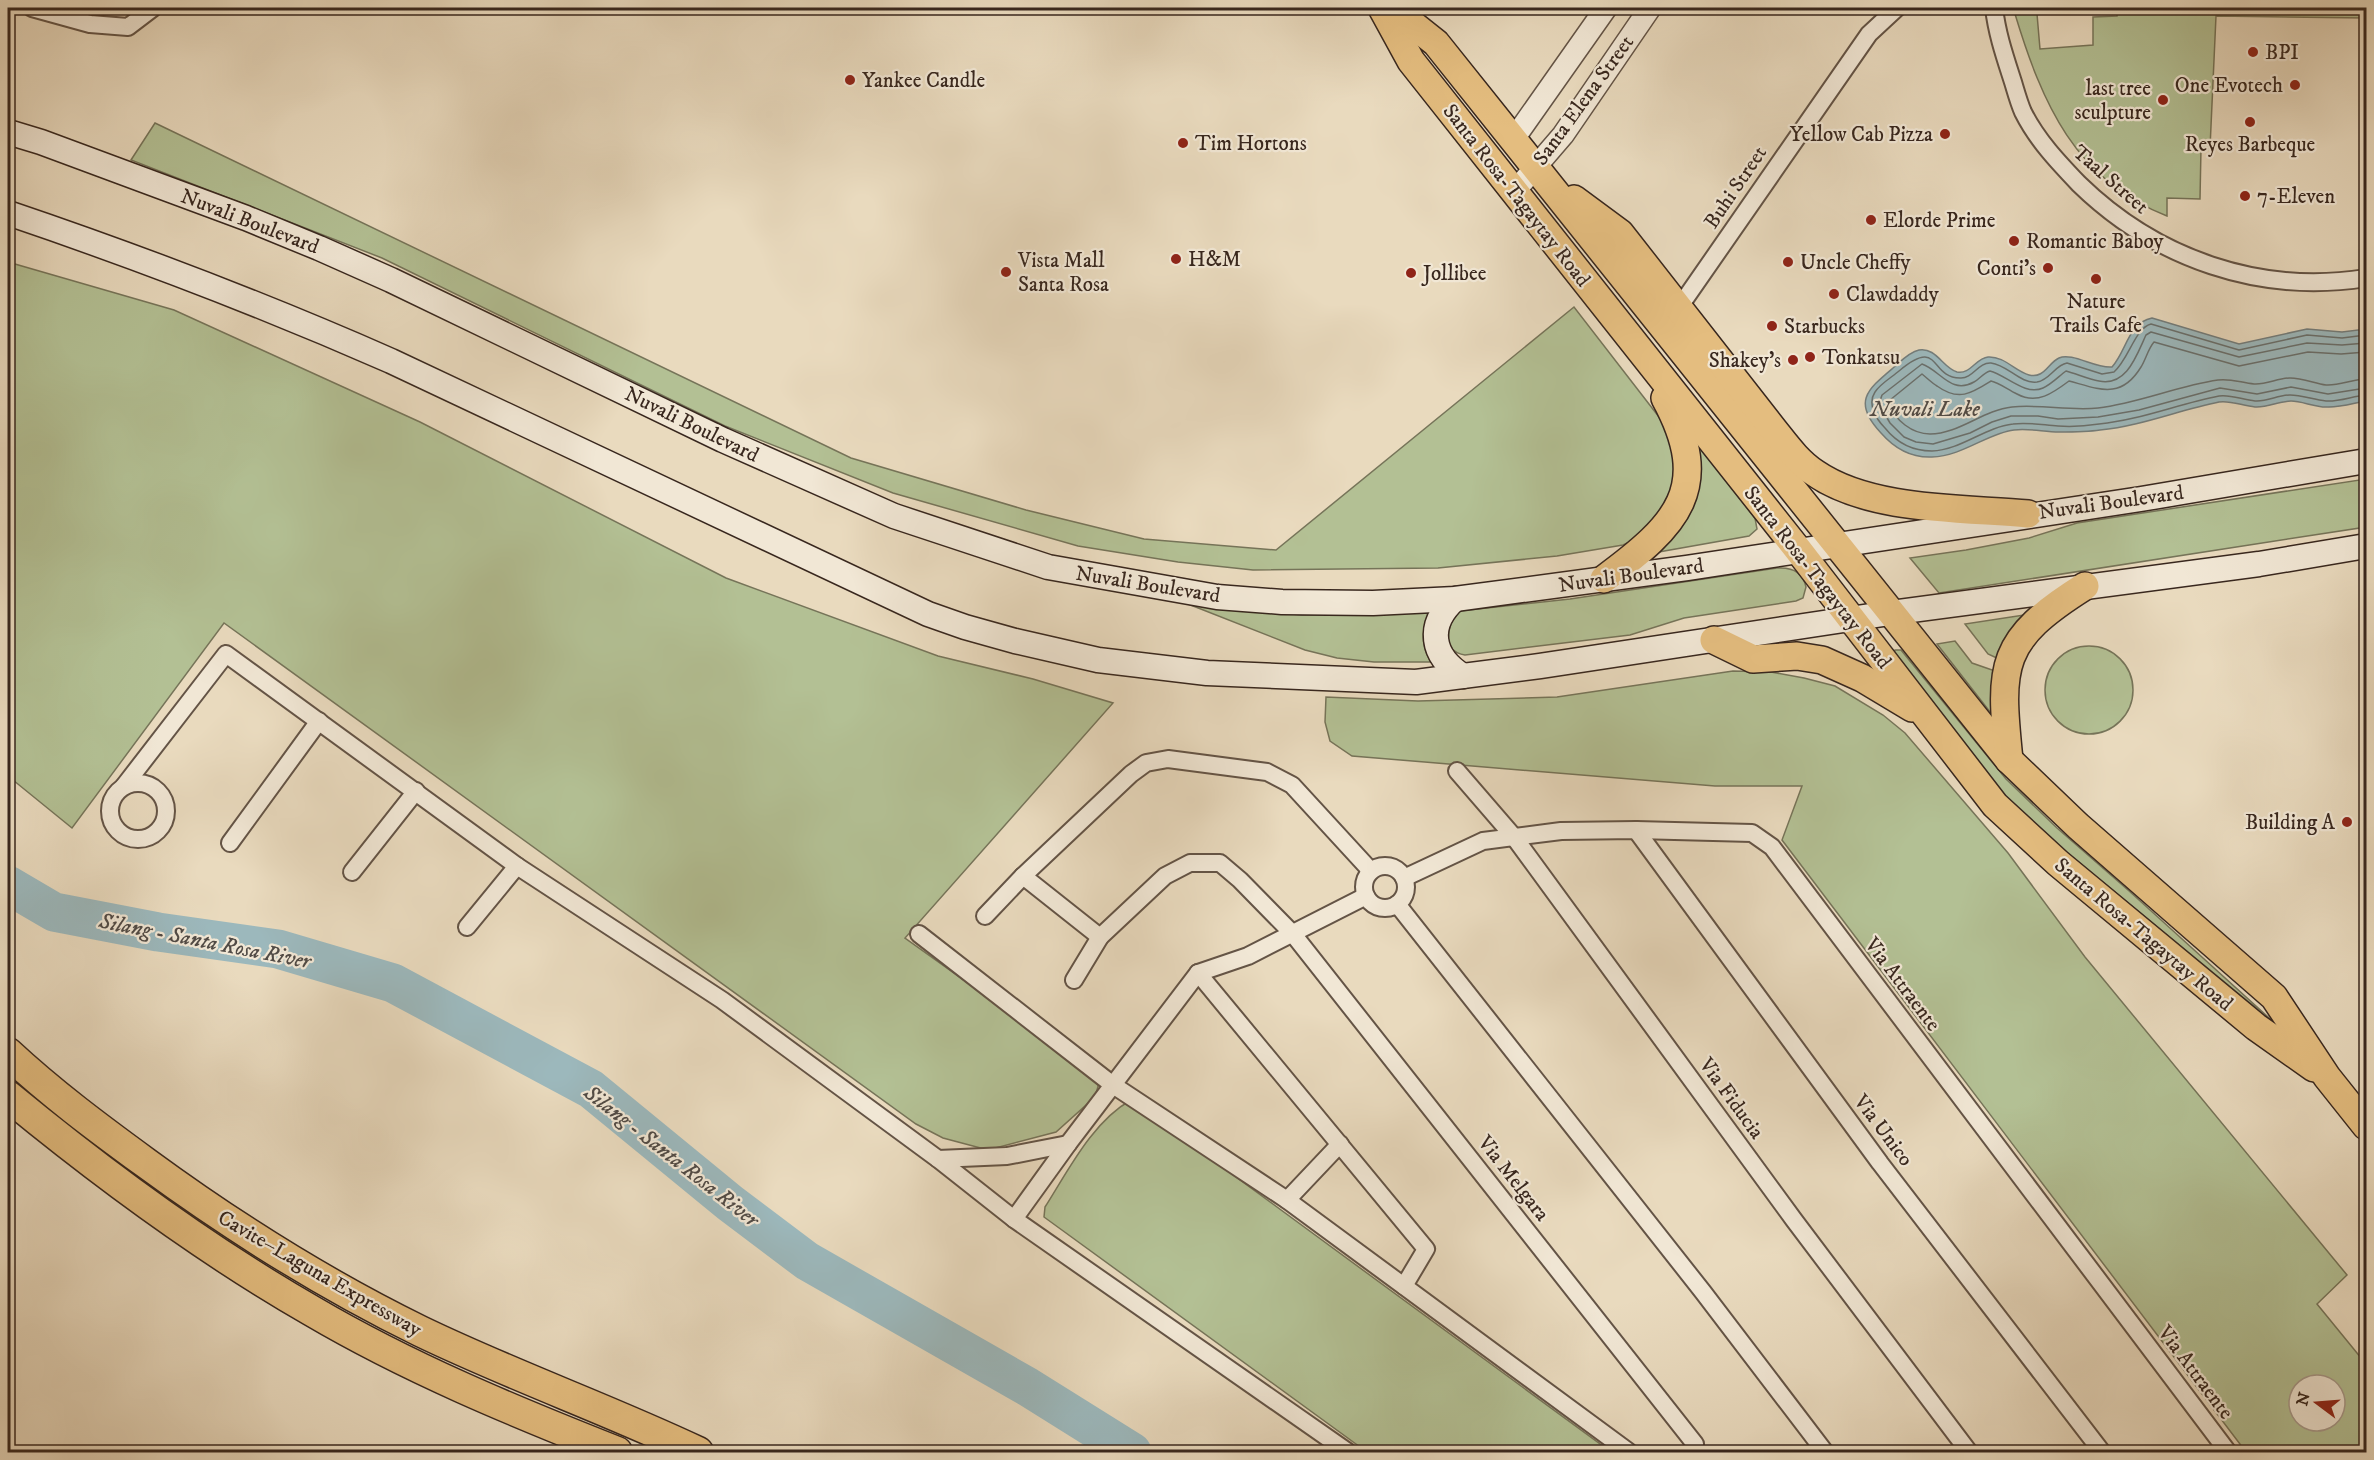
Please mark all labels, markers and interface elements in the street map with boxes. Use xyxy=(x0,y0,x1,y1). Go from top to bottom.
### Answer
street label: Santa Elena Street xyxy=(1528,30,1640,171)
place label: BPI xyxy=(2265,40,2299,66)
marker: BPI xyxy=(2246,45,2260,59)
place label: Yankee Candle xyxy=(862,68,985,94)
marker: Yankee Candle xyxy=(843,73,857,87)
place label: One Evotech xyxy=(2175,73,2283,99)
place label: last tree sculpture xyxy=(2075,76,2151,126)
marker: One Evotech xyxy=(2288,78,2302,92)
marker: last tree sculpture xyxy=(2156,93,2170,107)
street label: Santa Rosa-Tagaytay Road xyxy=(1437,99,1596,293)
marker: Reyes Barbeque xyxy=(2243,115,2257,129)
place label: Yellow Cab Pizza xyxy=(1790,122,1933,148)
marker: Yellow Cab Pizza xyxy=(1938,127,1952,141)
place label: Tim Hortons xyxy=(1195,131,1307,157)
place label: Reyes Barbeque xyxy=(2185,132,2316,158)
marker: Tim Hortons xyxy=(1176,136,1190,150)
street label: Taal Street xyxy=(2067,140,2154,220)
street label: Buhi Street xyxy=(1699,141,1773,234)
street label: Nuvali Boulevard xyxy=(177,184,323,260)
place label: 7-Eleven xyxy=(2257,184,2335,210)
marker: 7-Eleven xyxy=(2238,189,2252,203)
place label: Elorde Prime xyxy=(1883,208,1996,234)
marker: Elorde Prime xyxy=(1864,213,1878,227)
place label: Romantic Baboy xyxy=(2026,229,2165,255)
marker: Romantic Baboy xyxy=(2007,234,2021,248)
place label: H&M xyxy=(1188,247,1241,273)
place label: Vista Mall Santa Rosa xyxy=(1017,248,1109,298)
place label: Uncle Cheffy xyxy=(1800,250,1911,276)
marker: H&M xyxy=(1169,252,1183,266)
marker: Uncle Cheffy xyxy=(1781,255,1795,269)
place label: Conti's xyxy=(1977,256,2036,282)
place label: Jollibee xyxy=(1421,261,1487,287)
marker: Conti's xyxy=(2041,261,2055,275)
marker: Vista Mall Santa Rosa xyxy=(999,265,1013,279)
marker: Jollibee xyxy=(1404,266,1418,280)
marker: Nature Trails Cafe xyxy=(2089,272,2103,286)
place label: Clawdaddy xyxy=(1846,282,1940,308)
marker: Clawdaddy xyxy=(1827,287,1841,301)
place label: Nature Trails Cafe xyxy=(2050,289,2142,339)
place label: Starbucks xyxy=(1784,314,1865,340)
marker: Starbucks xyxy=(1765,319,1779,333)
place label: Tonkatsu xyxy=(1822,345,1900,371)
place label: Shakey's xyxy=(1709,348,1781,374)
marker: Tonkatsu xyxy=(1803,350,1817,364)
marker: Shakey's xyxy=(1786,353,1800,367)
street label: Nuvali Boulevard xyxy=(620,381,763,469)
water label: Nuvali Lake xyxy=(1868,396,1980,423)
street label: Nuvali Boulevard xyxy=(2037,480,2186,526)
street label: Santa Rosa-Tagaytay Road xyxy=(1738,481,1897,675)
street label: Nuvali Boulevard xyxy=(1557,553,1706,599)
street label: Nuvali Boulevard xyxy=(1074,561,1223,609)
place label: Building A xyxy=(2245,810,2336,836)
marker: Building A xyxy=(2340,815,2354,829)
street label: Santa Rosa-Tagaytay Road xyxy=(2049,853,2238,1017)
water label: Silang - Santa Rosa River xyxy=(96,908,315,976)
street label: Via Attraente xyxy=(1858,932,1946,1037)
street label: Via Fiducia xyxy=(1692,1052,1769,1144)
water label: Silang - Santa Rosa River xyxy=(577,1079,766,1234)
street label: Via Unico xyxy=(1847,1089,1919,1172)
street label: Via Melgara xyxy=(1471,1130,1555,1227)
street label: Cavite–Laguna Expressway xyxy=(213,1205,427,1343)
street label: Via Attraente xyxy=(2151,1320,2239,1425)
north arrow xyxy=(2287,1373,2347,1433)
text: N xyxy=(2292,1390,2315,1408)

